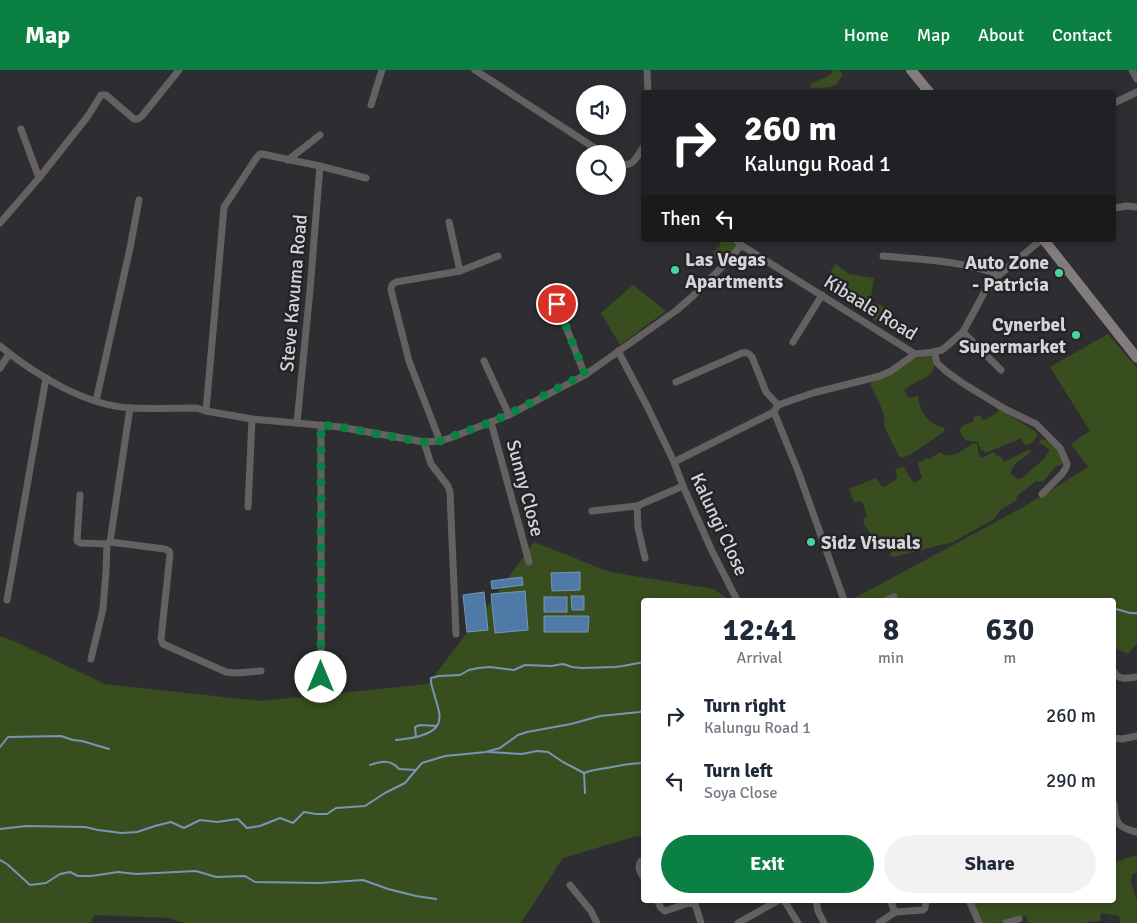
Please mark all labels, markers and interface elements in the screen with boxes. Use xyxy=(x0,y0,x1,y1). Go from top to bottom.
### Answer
text: Map xyxy=(25,20,70,50)
text: Home xyxy=(844,24,889,46)
text: Map xyxy=(917,24,950,46)
text: About xyxy=(978,24,1024,46)
text: Contact xyxy=(1052,24,1112,46)
map controls xyxy=(576,85,626,195)
button: sound xyxy=(576,85,626,135)
text: 260 m xyxy=(744,107,837,150)
icon: right xyxy=(661,110,726,175)
button: search xyxy=(576,145,626,195)
text: Kalungu Road 1 xyxy=(744,150,891,177)
icon: left xyxy=(711,205,739,233)
text: Then xyxy=(661,207,701,231)
street label: Steve Kavuma Road xyxy=(275,213,313,373)
place label: Las Vegas Apartments xyxy=(685,248,783,294)
place label: Auto Zone - Patricia xyxy=(965,251,1049,297)
marker: Las Vegas Apartments xyxy=(669,264,681,276)
marker: Auto Zone - Patricia xyxy=(1053,267,1065,279)
street label: Kibaale Road xyxy=(819,270,922,346)
pin xyxy=(536,283,578,325)
icon: arrive xyxy=(543,290,571,318)
place label: Cynerbel Supermarket xyxy=(959,313,1066,359)
marker: Cynerbel Supermarket xyxy=(1070,329,1082,341)
street label: Sunny Close xyxy=(501,437,549,539)
street label: Kalungi Close xyxy=(685,469,753,580)
place label: Sidz Visuals xyxy=(821,531,920,555)
marker: Sidz Visuals xyxy=(805,536,817,548)
text: 12:41 xyxy=(723,612,796,649)
text: 8 xyxy=(883,612,899,649)
text: 630 xyxy=(986,612,1034,649)
text: Arrival xyxy=(736,648,783,668)
text: min xyxy=(878,648,904,668)
text: m xyxy=(1004,648,1016,668)
position arrow xyxy=(294,650,346,702)
text: Turn right xyxy=(704,694,786,718)
icon: right xyxy=(661,702,689,730)
text: 260 m xyxy=(1046,704,1096,728)
text: Kalungu Road 1 xyxy=(704,718,811,738)
text: Turn left xyxy=(704,759,773,783)
icon: left xyxy=(661,767,689,795)
text: 290 m xyxy=(1046,769,1096,793)
text: Soya Close xyxy=(704,783,777,803)
button: Exit xyxy=(661,835,874,893)
button: Share xyxy=(884,835,1096,893)

